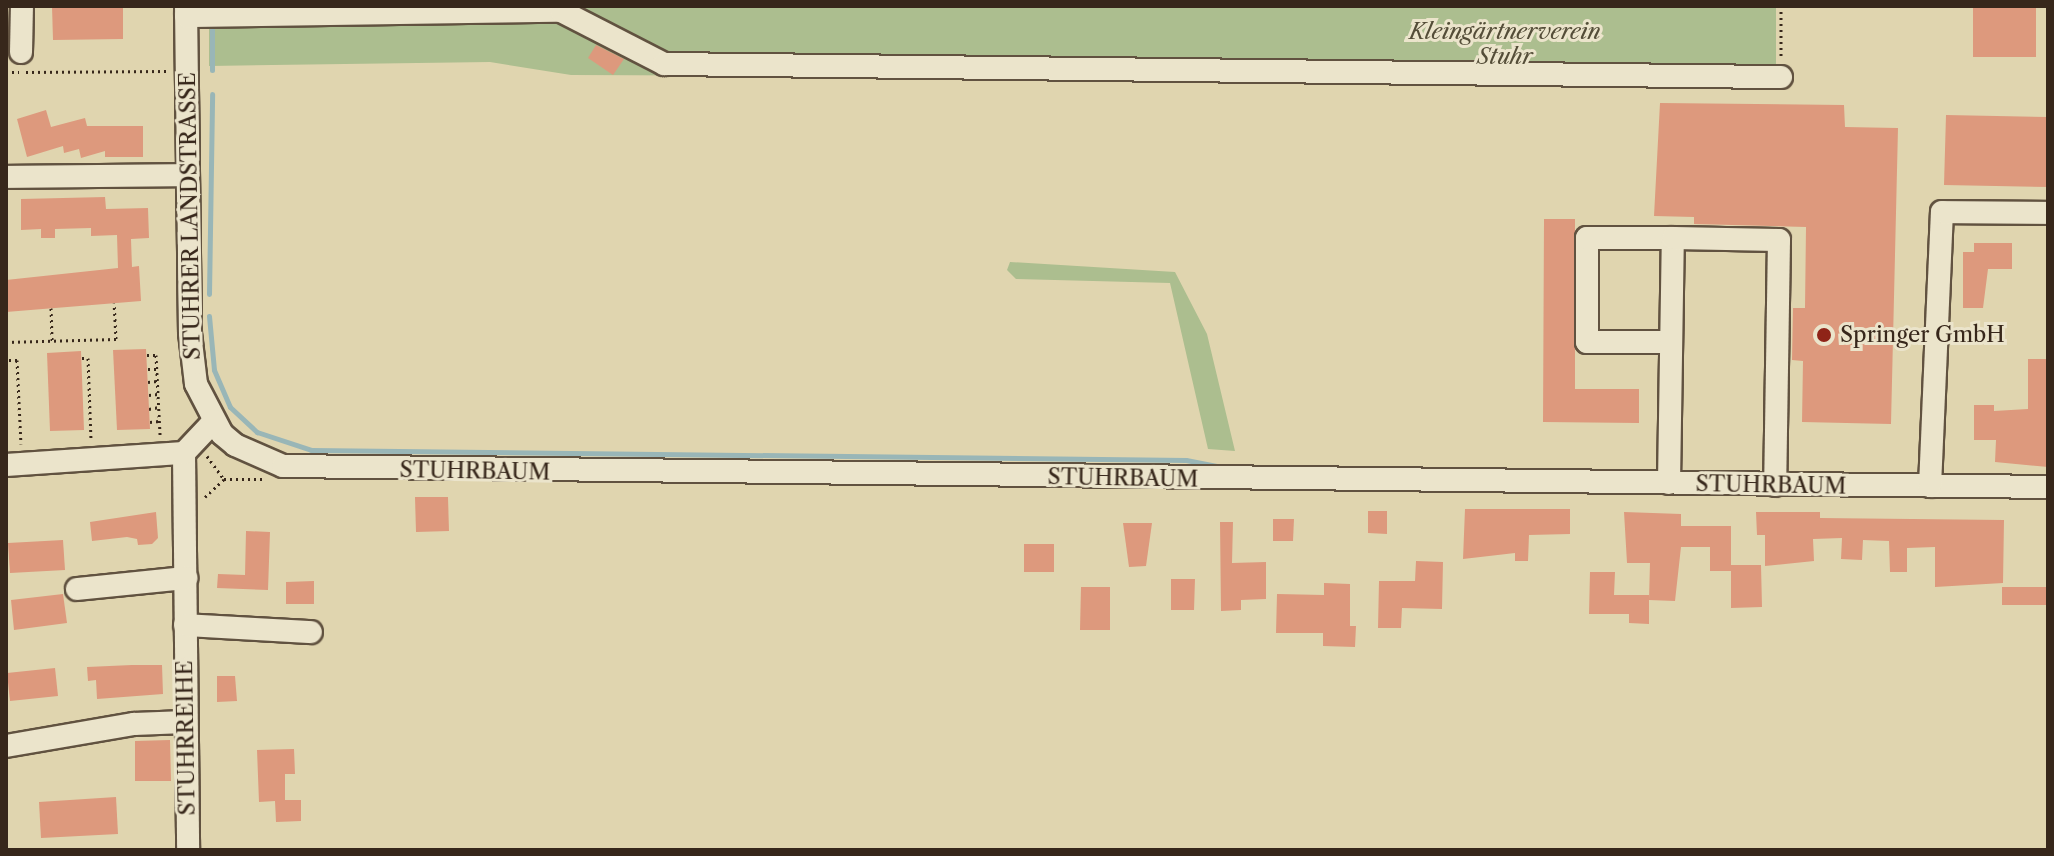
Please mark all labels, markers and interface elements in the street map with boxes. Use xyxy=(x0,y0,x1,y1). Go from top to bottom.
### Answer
park label: Kleingärtnerverein Stuhr xyxy=(1409,18,1601,70)
street label: STUHRER LANDSTRASSE xyxy=(174,71,206,361)
place label: Springer GmbH xyxy=(1840,322,2005,348)
marker: Springer GmbH xyxy=(1815,326,1833,344)
street label: STUHRBAUM xyxy=(399,456,551,486)
street label: STUHRBAUM xyxy=(1047,463,1199,493)
street label: STUHRBAUM xyxy=(1695,470,1847,500)
street label: STUHRREIHE xyxy=(171,660,201,816)

